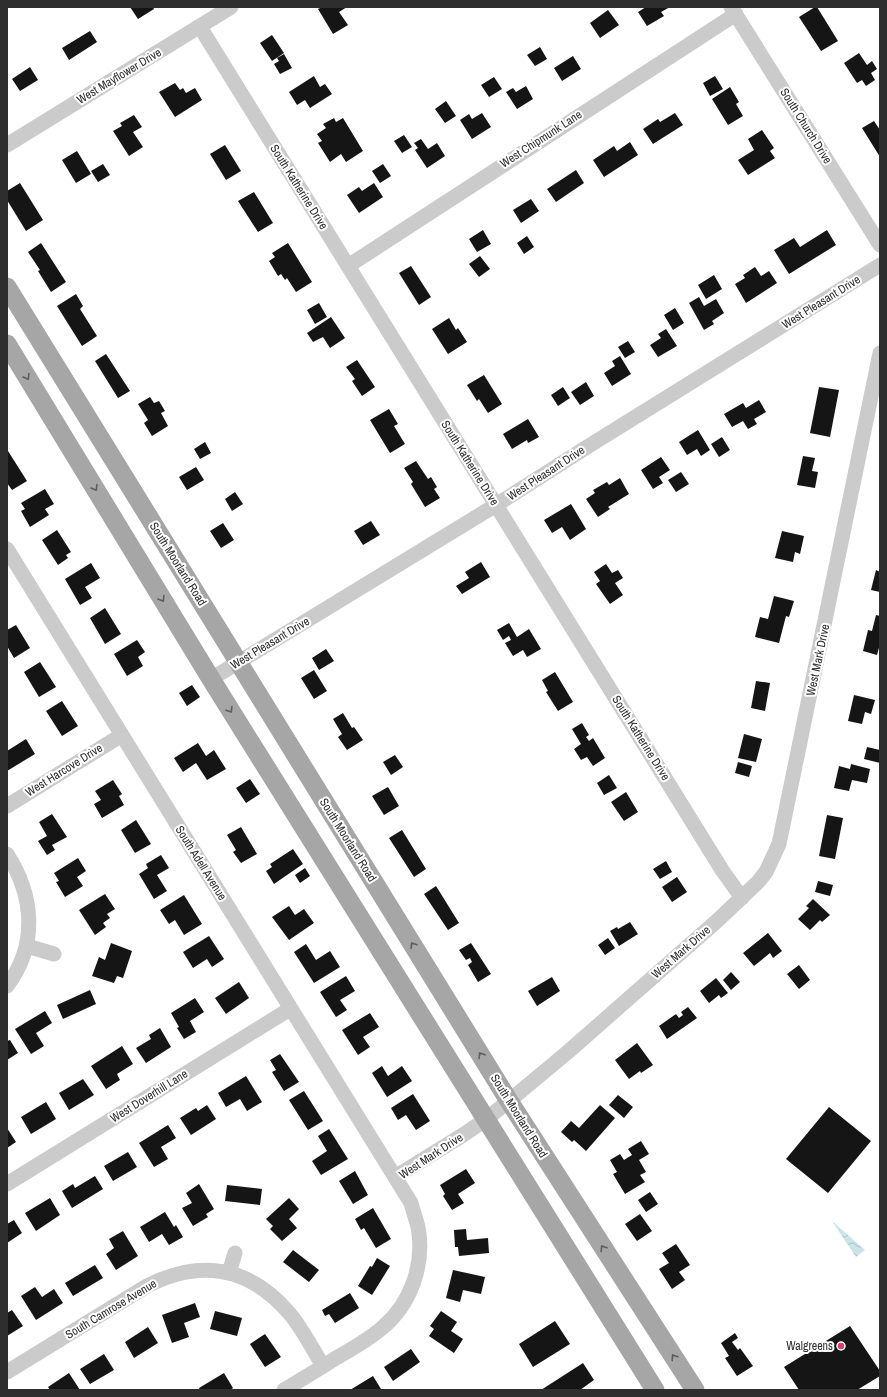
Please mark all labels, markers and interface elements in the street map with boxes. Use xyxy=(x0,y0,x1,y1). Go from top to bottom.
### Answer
street label: West Mayflower Drive xyxy=(74,44,164,108)
street label: South Church Drive xyxy=(776,85,836,167)
street label: West Chipmunk Lane xyxy=(497,107,585,171)
street label: South Katherine Drive xyxy=(266,141,332,233)
street label: West Pleasant Drive xyxy=(779,271,863,333)
one-way arrow xyxy=(23,373,30,380)
street label: South Katherine Drive xyxy=(437,417,503,509)
street label: West Pleasant Drive xyxy=(504,442,588,504)
one-way arrow xyxy=(90,484,97,491)
street label: South Moorland Road xyxy=(146,519,210,609)
one-way arrow xyxy=(158,595,165,602)
street label: West Pleasant Drive xyxy=(228,613,312,673)
street label: West Mark Drive xyxy=(803,623,833,697)
street label: South Katherine Drive xyxy=(608,692,674,784)
one-way arrow xyxy=(226,706,233,713)
street label: West Harcove Drive xyxy=(22,740,106,800)
street label: South Moorland Road xyxy=(316,795,380,885)
street label: South Adell Avenue xyxy=(172,823,230,903)
street label: West Mark Drive xyxy=(648,922,714,982)
one-way arrow xyxy=(410,942,417,949)
one-way arrow xyxy=(478,1052,486,1059)
street label: West Doverhill Lane xyxy=(107,1066,191,1126)
street label: South Moorland Road xyxy=(487,1071,551,1161)
street label: West Mark Drive xyxy=(396,1129,466,1183)
one-way arrow xyxy=(601,1245,608,1252)
street label: South Camrose Avenue xyxy=(62,1275,160,1343)
place label: Walgreens xyxy=(786,1338,833,1354)
marker: Walgreens xyxy=(836,1341,846,1351)
one-way arrow xyxy=(671,1354,678,1361)

